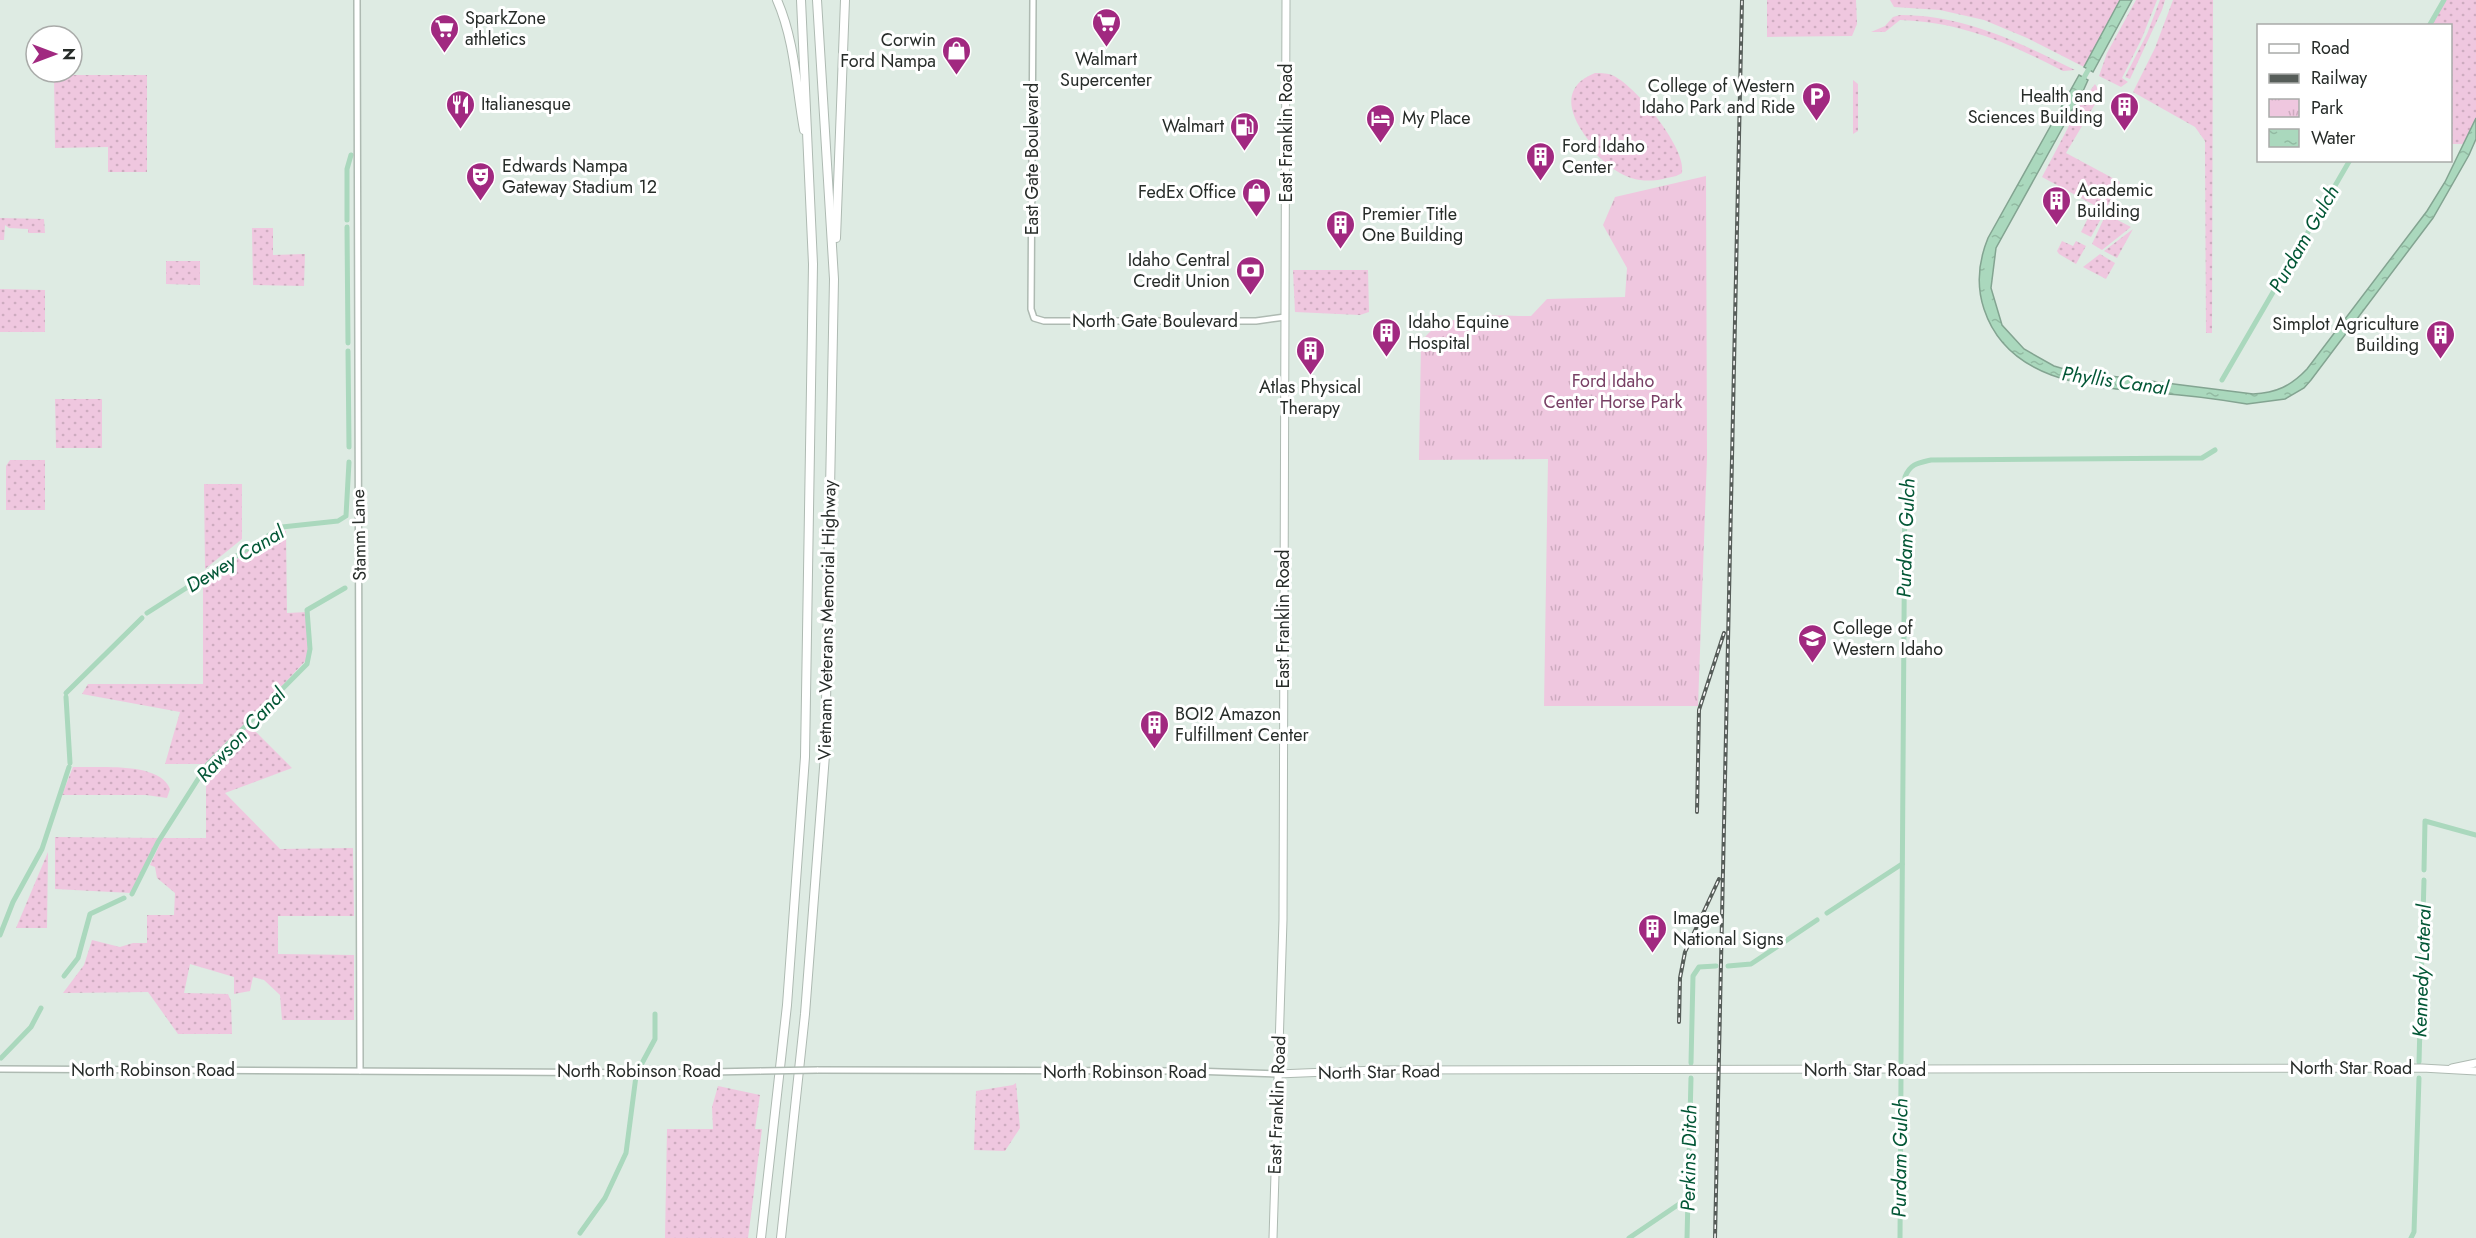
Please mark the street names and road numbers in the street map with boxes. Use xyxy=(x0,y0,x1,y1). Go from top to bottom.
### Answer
street label: East Franklin Road xyxy=(1273,64,1299,202)
street label: East Gate Boulevard xyxy=(1019,83,1045,235)
street label: North Gate Boulevard xyxy=(1072,308,1238,334)
street label: Vietnam Veterans Memorial Highway xyxy=(812,479,842,761)
street label: Stamm Lane xyxy=(345,489,373,581)
street label: East Franklin Road xyxy=(1270,550,1296,688)
street label: East Franklin Road xyxy=(1262,1035,1292,1175)
street label: North Star Road xyxy=(2290,1055,2412,1081)
street label: North Robinson Road xyxy=(71,1057,235,1083)
street label: North Star Road xyxy=(1804,1057,1926,1083)
street label: North Robinson Road xyxy=(557,1058,721,1084)
street label: North Star Road xyxy=(1318,1058,1440,1086)
street label: North Robinson Road xyxy=(1043,1059,1207,1085)

